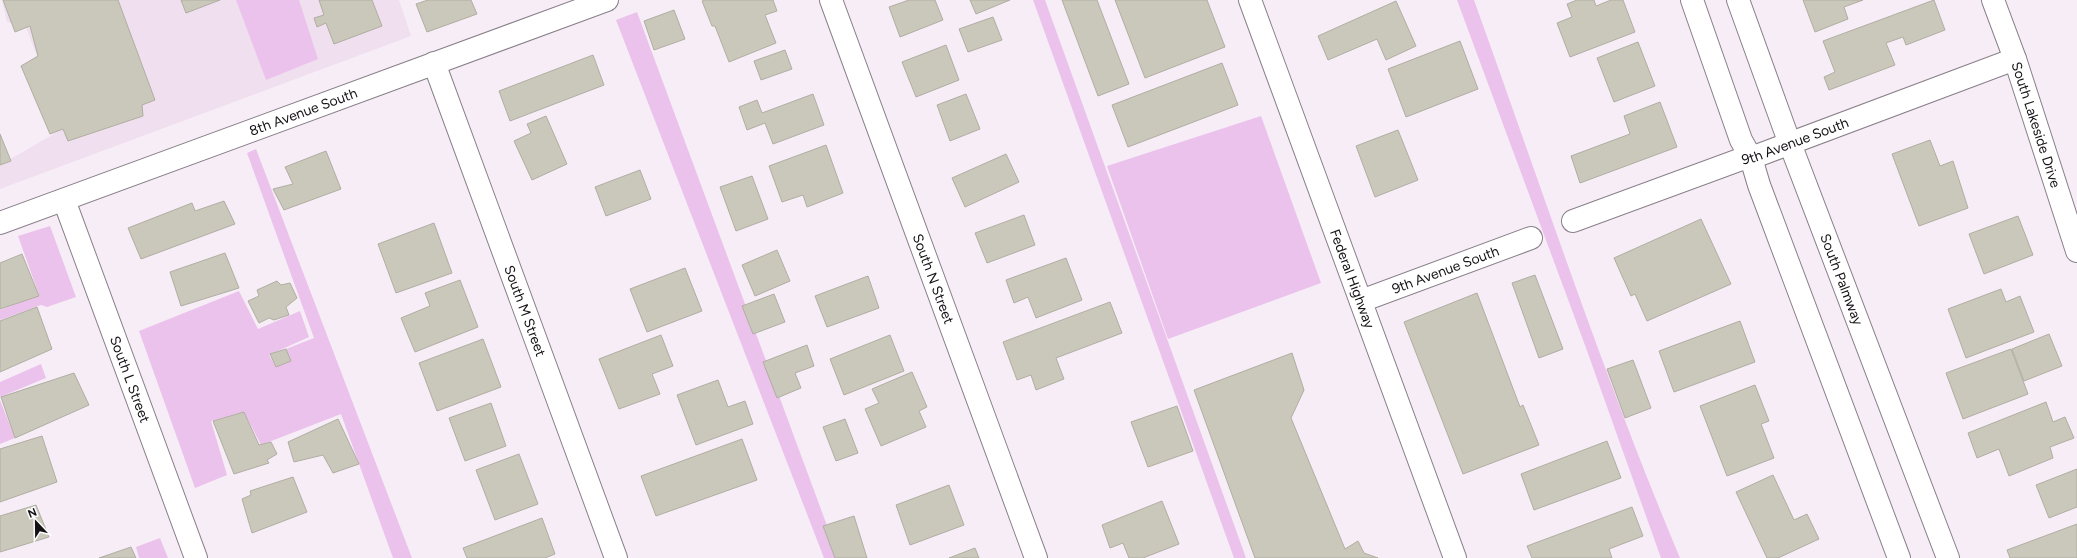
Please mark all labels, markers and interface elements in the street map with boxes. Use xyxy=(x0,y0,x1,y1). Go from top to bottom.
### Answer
street label: South Lakeside Drive xyxy=(2007,60,2064,190)
street label: 8th Avenue South xyxy=(247,84,360,140)
street label: 9th Avenue South xyxy=(1740,114,1851,168)
street label: Federal Highway xyxy=(1326,227,1378,331)
street label: South Palmway xyxy=(1816,231,1867,328)
street label: South N Street xyxy=(909,232,957,326)
street label: 9th Avenue South xyxy=(1390,243,1502,298)
street label: South M Street xyxy=(500,263,549,359)
street label: South L Street xyxy=(106,334,153,425)
north arrow xyxy=(16,502,56,542)
text: N xyxy=(26,506,39,521)

